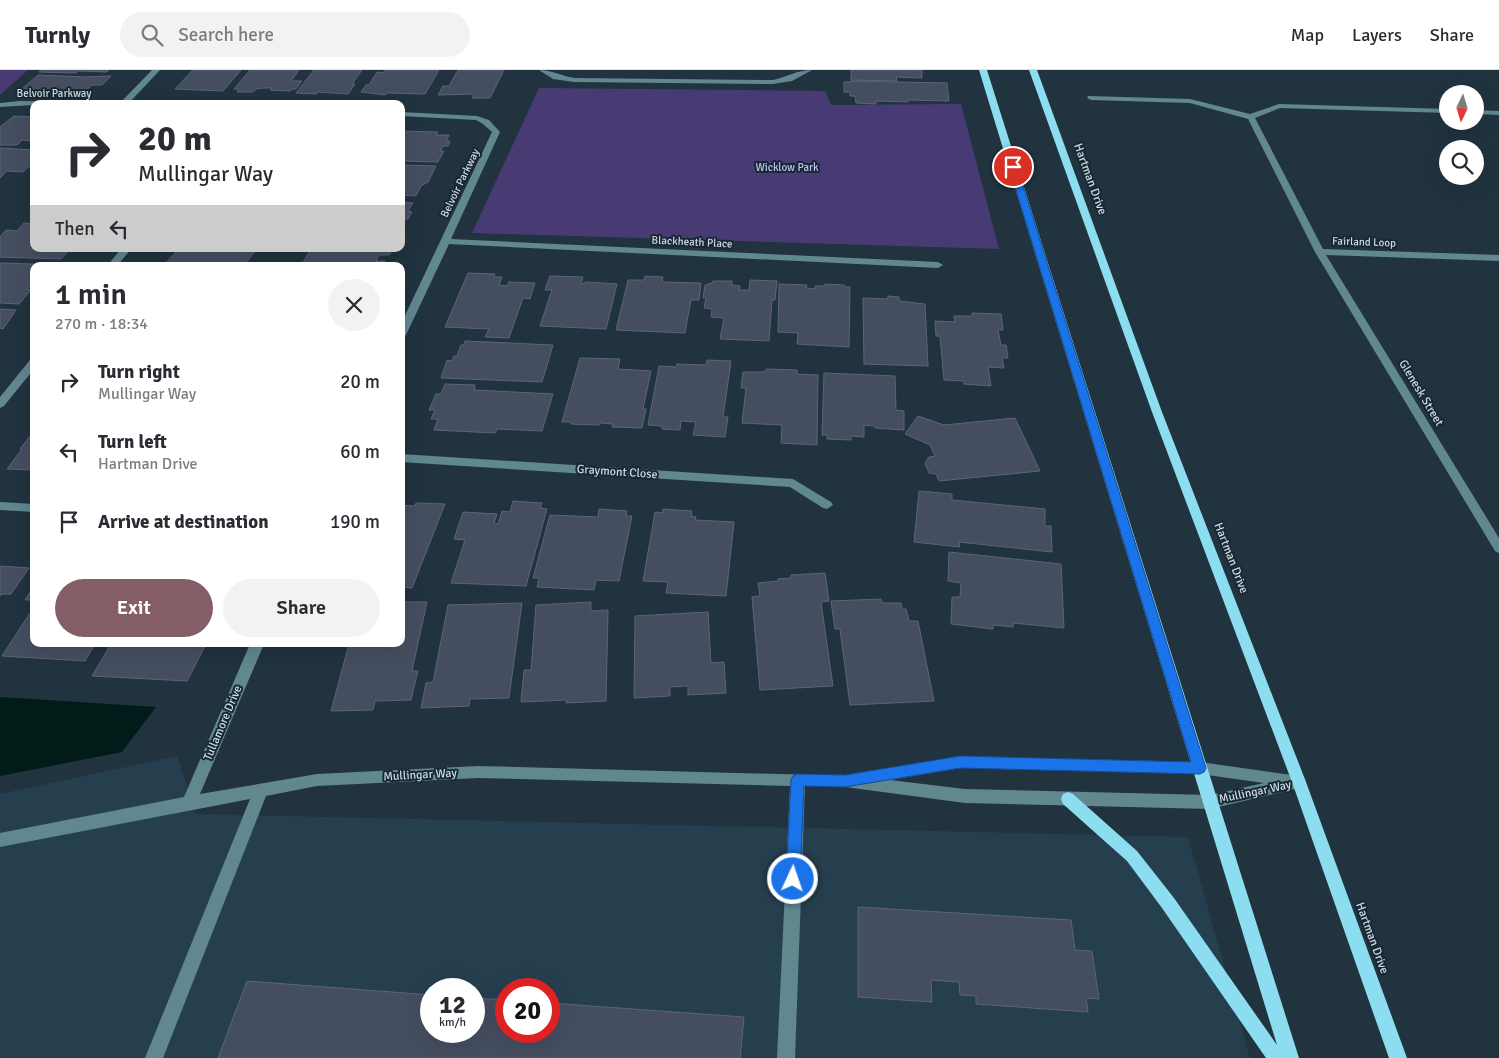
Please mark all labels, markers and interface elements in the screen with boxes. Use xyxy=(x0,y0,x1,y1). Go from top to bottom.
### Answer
search box xyxy=(120,12,470,57)
text: Turnly xyxy=(25,20,90,50)
icon: search xyxy=(138,21,166,49)
text: Search here xyxy=(178,23,274,47)
text: Map xyxy=(1291,24,1324,46)
text: Layers xyxy=(1352,24,1402,46)
text: Share xyxy=(1430,24,1474,46)
north arrow xyxy=(1439,85,1484,130)
map controls xyxy=(1439,85,1484,185)
street label: Belvoir Parkway xyxy=(17,87,92,100)
text: 20 m xyxy=(138,117,212,160)
icon: right xyxy=(55,120,120,185)
button: search xyxy=(1439,140,1484,185)
street label: Hartman Drive xyxy=(1070,141,1110,217)
street label: Belvoir Parkway xyxy=(438,146,483,219)
pin xyxy=(992,146,1034,188)
icon: arrive xyxy=(999,153,1027,181)
text: Mullingar Way xyxy=(138,160,273,187)
park label: Wicklow Park xyxy=(755,161,819,174)
icon: left xyxy=(105,215,133,243)
text: Then xyxy=(55,217,95,241)
street label: Blackheath Place xyxy=(651,233,733,251)
street label: Fairland Loop xyxy=(1332,234,1396,250)
text: 1 min xyxy=(55,276,127,313)
button: close xyxy=(328,279,380,331)
text: 270 m · 18:34 xyxy=(55,314,148,334)
street label: Glenesk Street xyxy=(1395,357,1447,429)
text: Turn right xyxy=(98,360,180,384)
icon: right xyxy=(55,368,83,396)
text: 20 m xyxy=(340,370,380,394)
text: Mullingar Way xyxy=(98,384,196,404)
text: Turn left xyxy=(98,430,167,454)
icon: left xyxy=(55,438,83,466)
text: 60 m xyxy=(340,440,380,464)
text: Hartman Drive xyxy=(98,454,198,474)
street label: Graymont Close xyxy=(576,462,658,482)
icon: arrive xyxy=(55,508,83,536)
text: Arrive at destination xyxy=(98,510,269,534)
text: 190 m xyxy=(330,510,380,534)
street label: Hartman Drive xyxy=(1211,520,1251,596)
button: Exit xyxy=(55,579,213,637)
button: Share xyxy=(223,579,380,637)
street label: Tullamore Drive xyxy=(200,683,246,763)
street label: Mullingar Way xyxy=(383,766,458,784)
street label: Mullingar Way xyxy=(1217,777,1293,807)
position arrow xyxy=(766,852,818,904)
street label: Hartman Drive xyxy=(1352,900,1392,976)
speed limit sign: 20 xyxy=(495,978,560,1043)
text: 12 xyxy=(439,989,466,1020)
text: km/h xyxy=(439,1015,466,1030)

